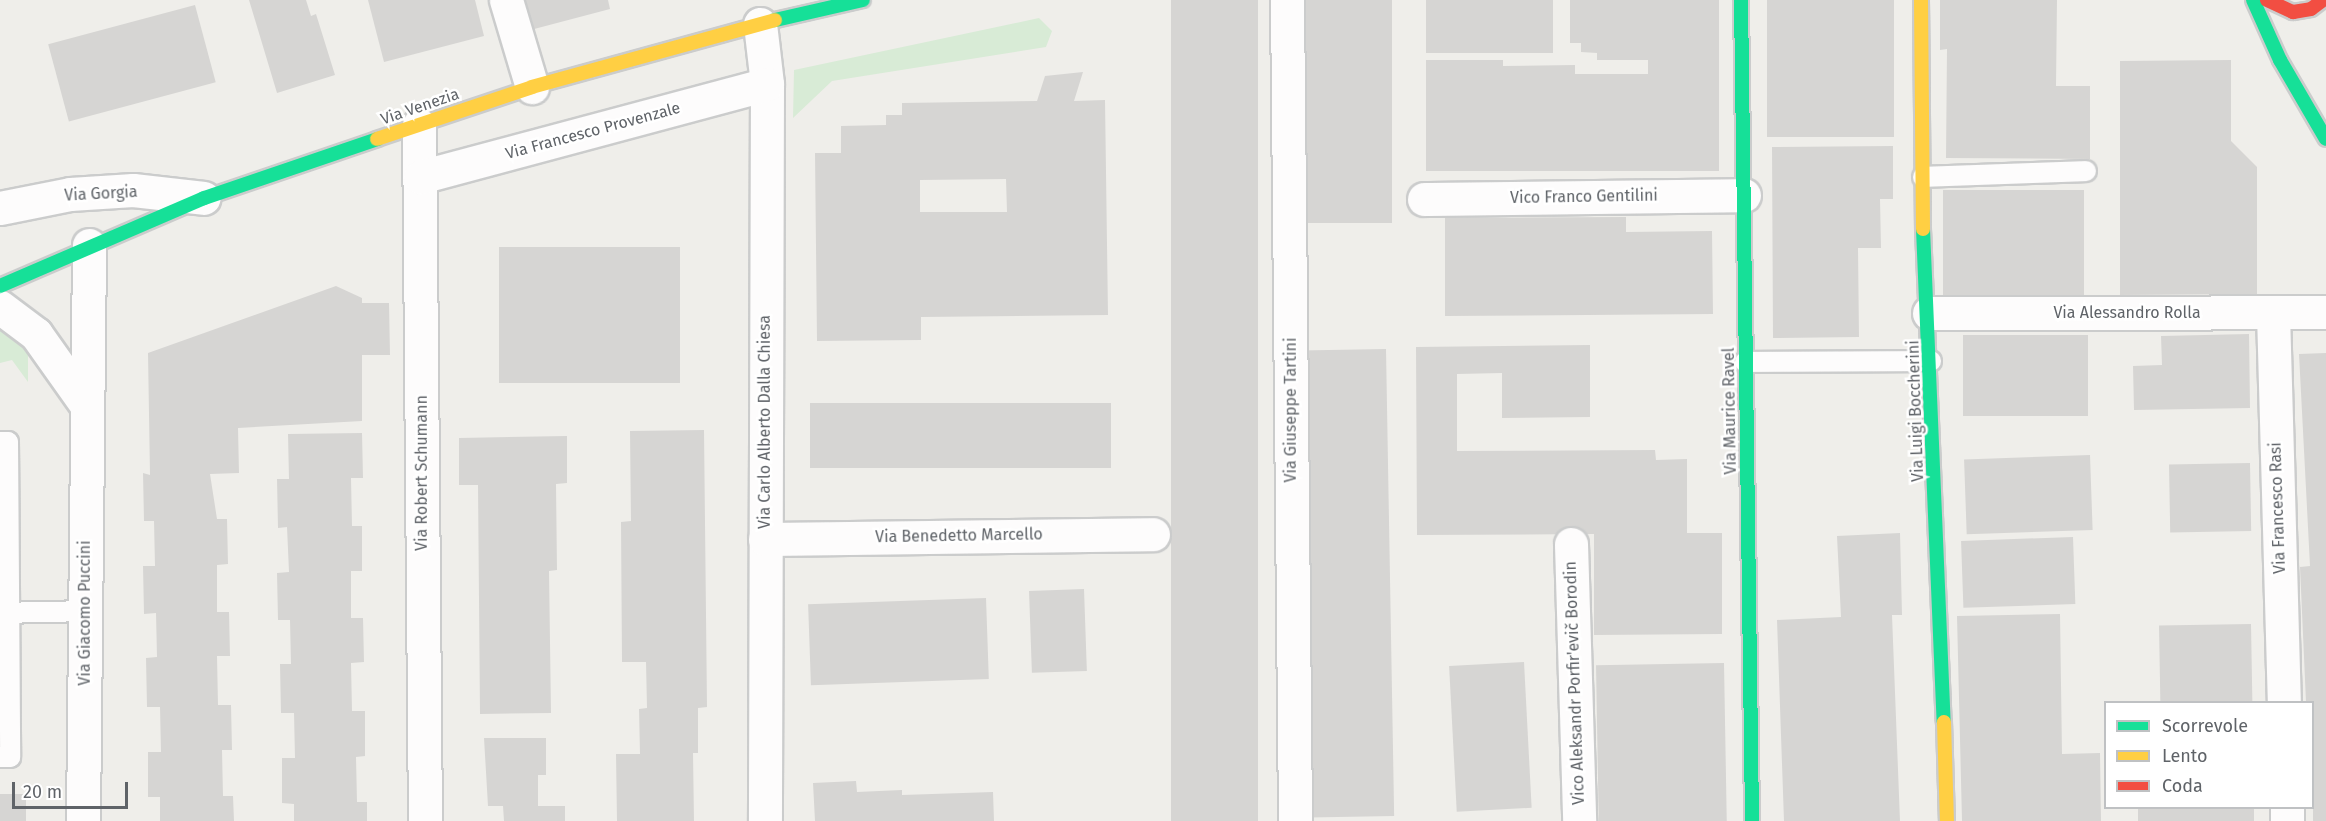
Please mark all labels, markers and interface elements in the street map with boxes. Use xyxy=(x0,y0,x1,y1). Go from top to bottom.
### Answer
street label: Via Venezia xyxy=(378,85,462,129)
street label: Via Francesco Provenzale xyxy=(503,98,683,164)
street label: Via Gorgia xyxy=(64,182,138,206)
street label: Vico Franco Gentilini xyxy=(1510,186,1658,208)
street label: Via Alessandro Rolla xyxy=(2053,303,2201,323)
street label: Via Carlo Alberto Dalla Chiesa xyxy=(755,315,775,529)
street label: Via Giuseppe Tartini xyxy=(1281,338,1301,482)
street label: Via Luigi Boccherini xyxy=(1904,340,1928,482)
street label: Via Maurice Ravel xyxy=(1719,347,1741,475)
street label: Via Robert Schumann xyxy=(412,395,432,551)
street label: Via Francesco Rasi xyxy=(2266,442,2290,574)
street label: Via Benedetto Marcello xyxy=(875,525,1043,547)
street label: Via Giacomo Puccini xyxy=(75,540,95,686)
street label: Vico Aleksandr Porfir'evič Borodin xyxy=(1561,561,1589,805)
legend xyxy=(2104,701,2314,809)
text: Scorrevole xyxy=(2162,715,2248,737)
text: Lento xyxy=(2162,745,2208,767)
scale bar xyxy=(15,770,130,808)
text: Coda xyxy=(2162,775,2203,797)
text: 20 m xyxy=(23,781,62,803)

